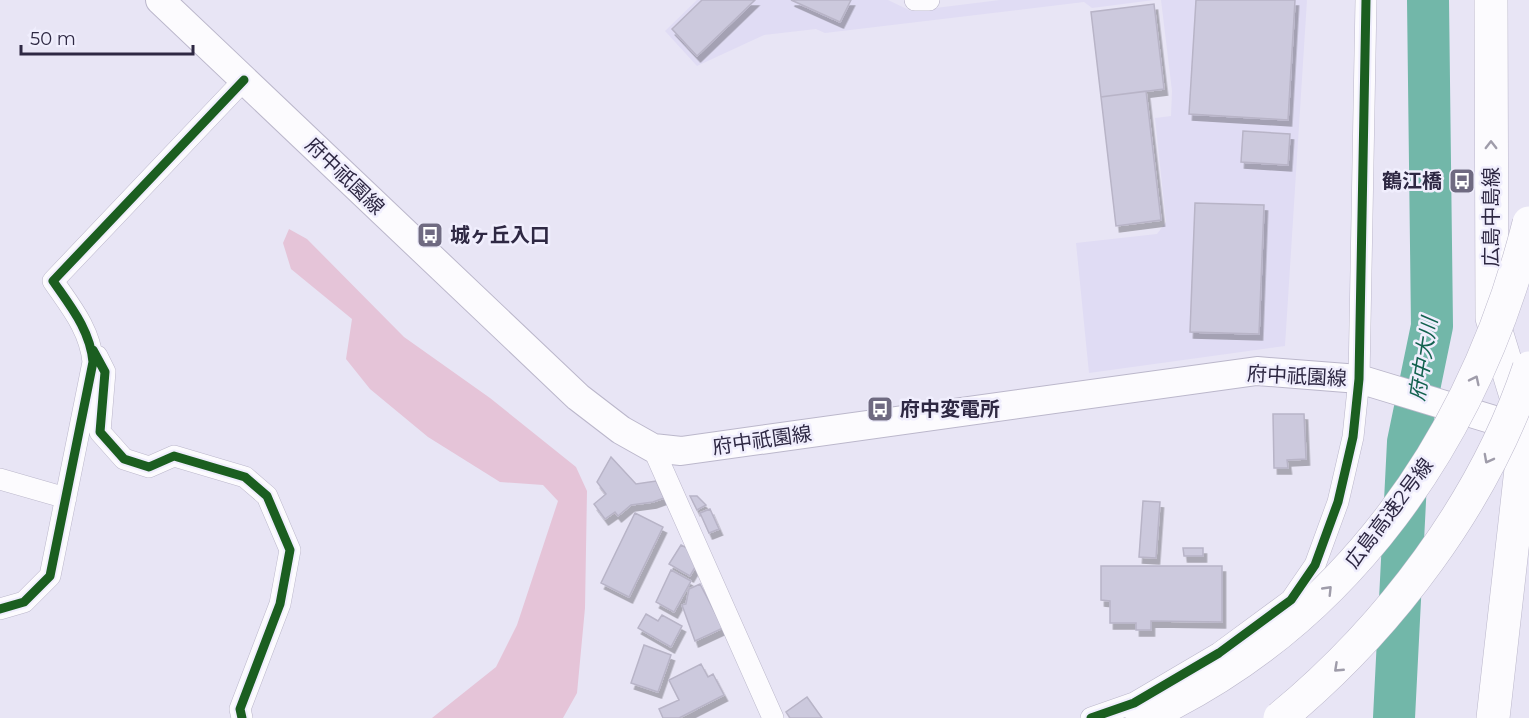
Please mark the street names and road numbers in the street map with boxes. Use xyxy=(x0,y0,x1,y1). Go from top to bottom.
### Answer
street label: 府中祇園線 xyxy=(301,133,389,219)
street label: 広島中島線 xyxy=(1479,167,1503,267)
street label: 府中祇園線 xyxy=(1246,361,1348,391)
street label: 府中祇園線 xyxy=(711,421,813,459)
street label: 広島高速2号線 xyxy=(1340,453,1438,573)

